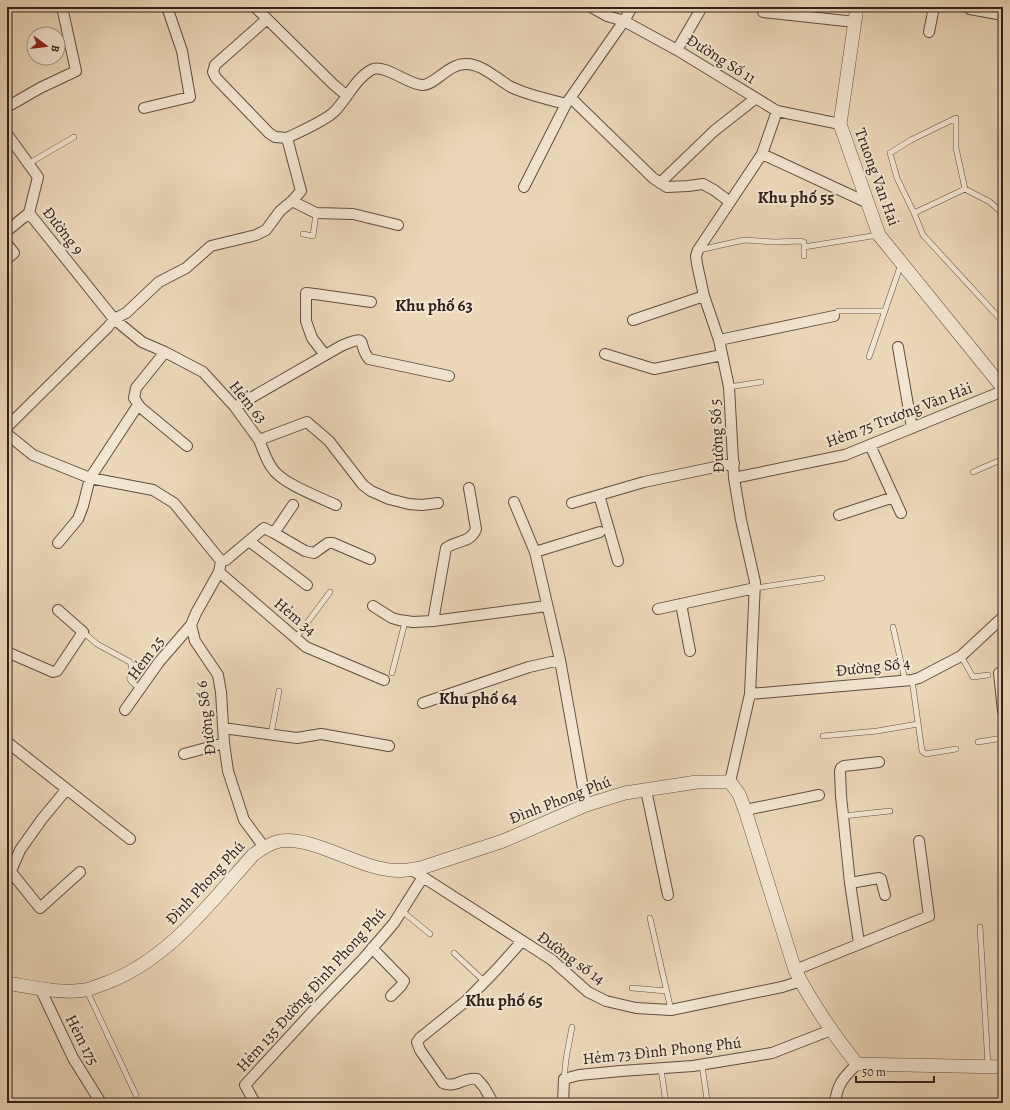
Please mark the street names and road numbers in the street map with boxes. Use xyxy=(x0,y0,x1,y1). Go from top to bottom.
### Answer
street label: Đường Số 11 xyxy=(682,29,761,89)
street label: Truong Van Hai xyxy=(849,125,905,229)
street label: Đường 9 xyxy=(37,202,89,260)
street label: Hẻm 63 xyxy=(224,376,272,428)
street label: Hẻm 75 Trương Văn Hải xyxy=(823,377,975,453)
street label: Đường Số 5 xyxy=(704,398,730,474)
street label: Hẻm 34 xyxy=(269,593,321,641)
street label: Hẻm 25 xyxy=(122,631,170,685)
street label: Đường Số 4 xyxy=(835,652,911,682)
street label: Đường Số 6 xyxy=(191,679,221,757)
street label: Đình Phong Phú xyxy=(506,770,615,830)
street label: Đình Phong Phú xyxy=(160,836,250,930)
street label: Hẻm 135 Đường Đình Phong Phú xyxy=(231,903,391,1077)
street label: Đường số 14 xyxy=(533,926,609,990)
street label: Hẻm 175 xyxy=(60,1011,104,1069)
street label: Hẻm 73 Đình Phong Phú xyxy=(581,1032,743,1070)

